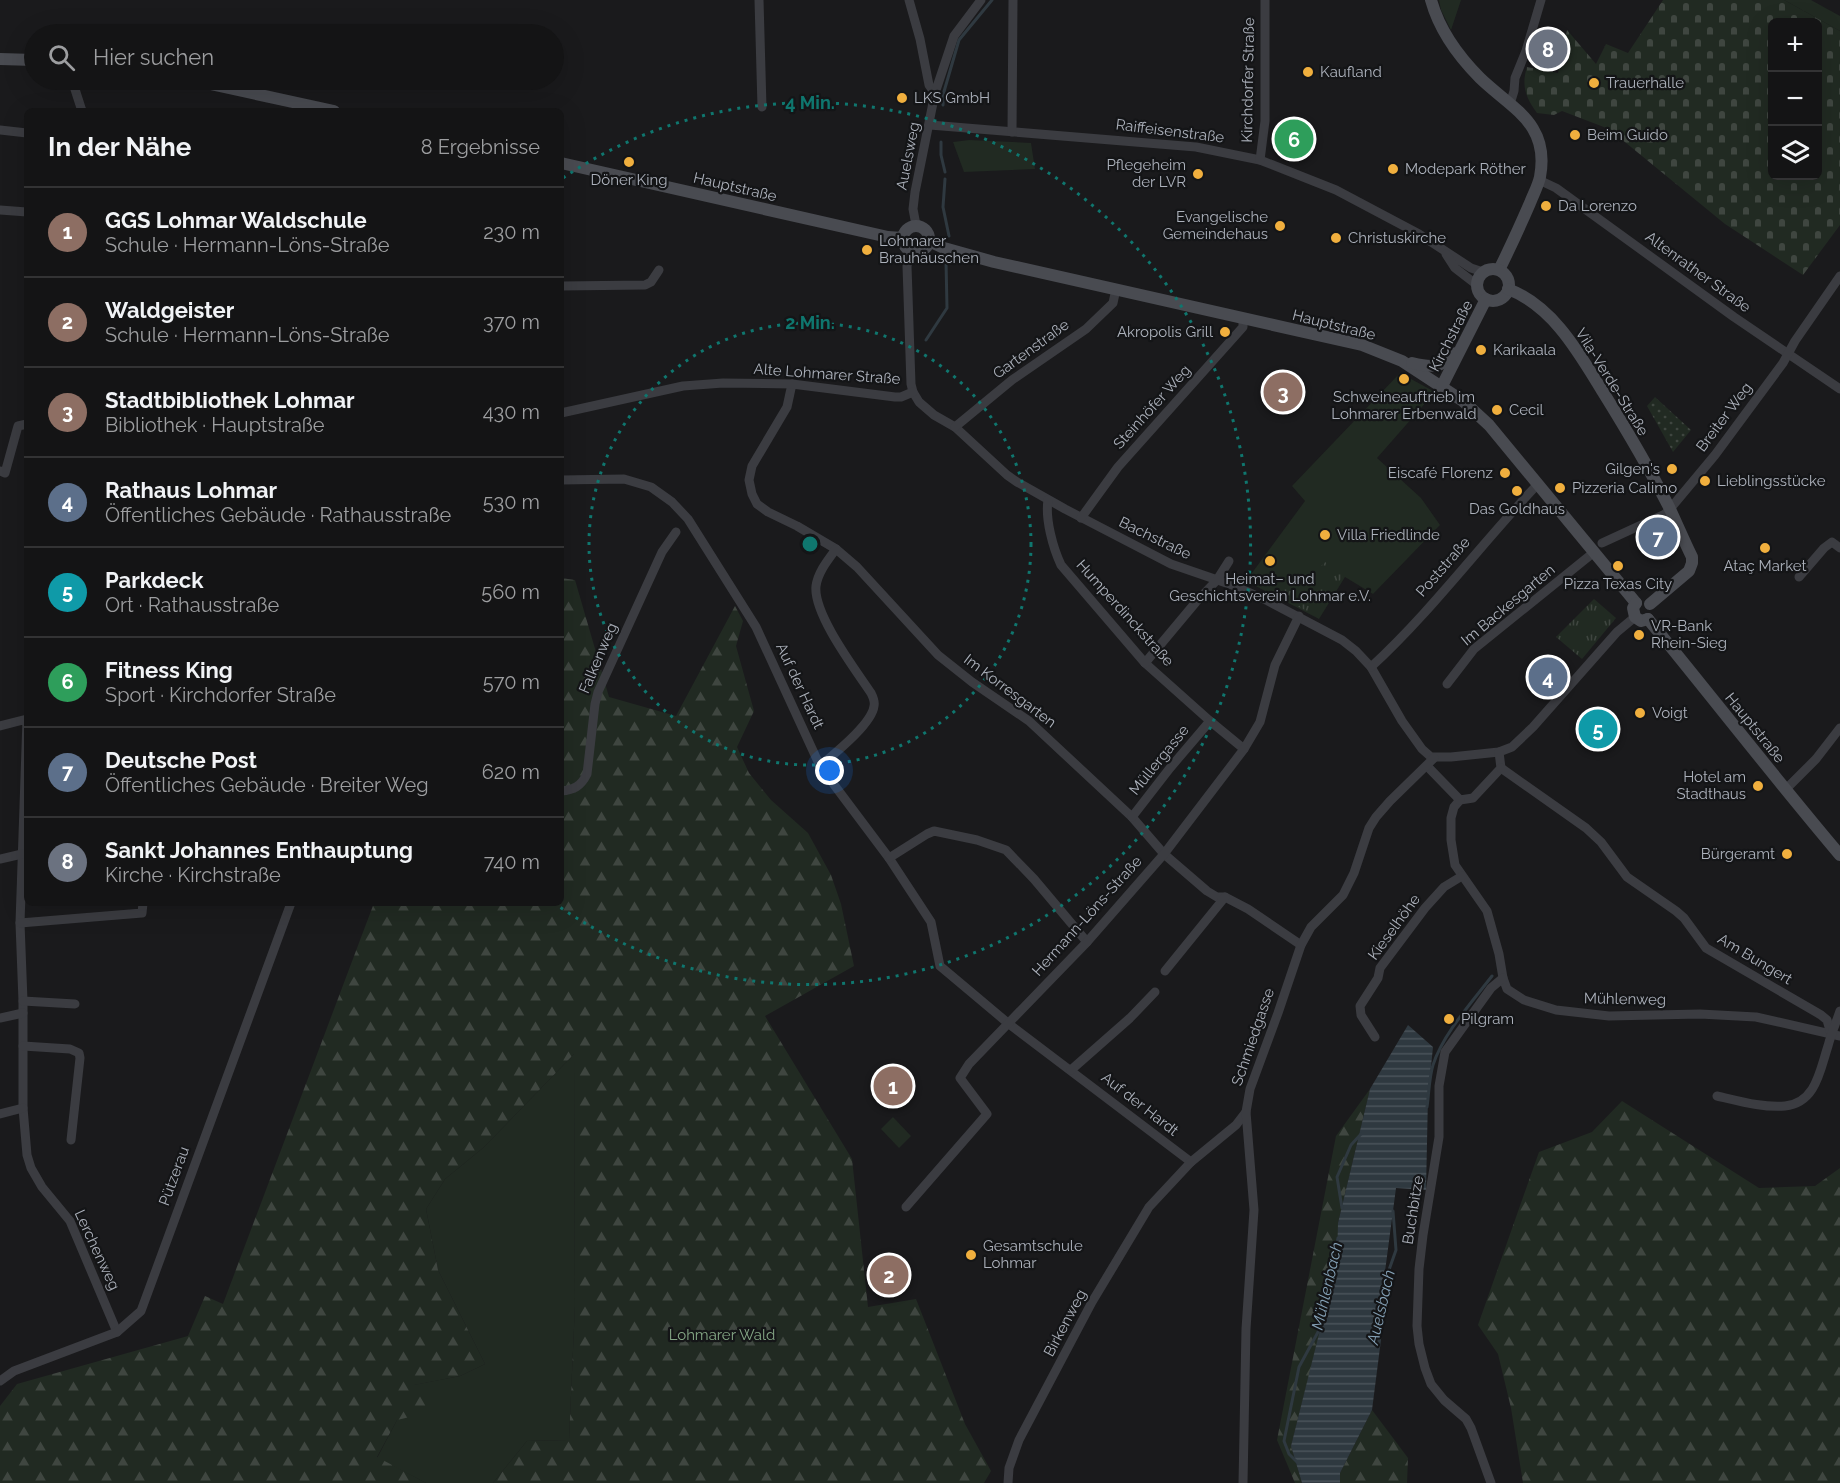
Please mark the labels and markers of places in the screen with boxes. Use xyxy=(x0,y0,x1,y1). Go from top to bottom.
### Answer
pin: 8 xyxy=(1528,26,1568,72)
place label: Kaufland xyxy=(1320,63,1382,81)
marker: Kaufland xyxy=(1301,65,1315,79)
place label: Trauerhalle xyxy=(1606,74,1684,92)
marker: Trauerhalle xyxy=(1587,76,1601,90)
place label: LKS GmbH xyxy=(914,89,990,107)
marker: LKS GmbH xyxy=(895,91,909,105)
pin: 6 xyxy=(1274,116,1314,162)
place label: Beim Guido xyxy=(1587,126,1668,144)
marker: Beim Guido xyxy=(1568,128,1582,142)
marker: Döner King xyxy=(622,155,636,169)
place label: Pflegeheim der LVR xyxy=(1106,156,1186,191)
place label: Modepark Röther xyxy=(1405,160,1526,178)
marker: Modepark Röther xyxy=(1386,162,1400,176)
marker: Pflegeheim der LVR xyxy=(1191,167,1205,181)
place label: Döner King xyxy=(591,171,667,189)
place label: Da Lorenzo xyxy=(1558,197,1637,215)
marker: Da Lorenzo xyxy=(1539,199,1553,213)
place label: Evangelische Gemeindehaus xyxy=(1163,208,1268,243)
marker: Evangelische Gemeindehaus xyxy=(1273,219,1287,233)
place label: Christuskirche xyxy=(1348,229,1446,247)
marker: Christuskirche xyxy=(1329,231,1343,245)
place label: Lohmarer Brauhäuschen xyxy=(879,232,979,267)
marker: Lohmarer Brauhäuschen xyxy=(860,243,874,257)
place label: Akropolis Grill xyxy=(1117,323,1214,341)
marker: Akropolis Grill xyxy=(1218,325,1232,339)
place label: Karikaala xyxy=(1493,341,1556,359)
marker: Karikaala xyxy=(1474,343,1488,357)
pin: 3 xyxy=(1264,370,1302,414)
marker: Schweineauftrieb im Lohmarer Erbenwald xyxy=(1397,372,1411,386)
place label: Schweineauftrieb im Lohmarer Erbenwald xyxy=(1331,388,1477,423)
place label: Cecil xyxy=(1509,401,1545,419)
marker: Cecil xyxy=(1490,403,1504,417)
place label: Gilgen's xyxy=(1605,460,1660,478)
marker: Gilgen's xyxy=(1665,462,1679,476)
place label: Eiscafé Florenz xyxy=(1388,464,1493,482)
marker: Eiscafé Florenz xyxy=(1498,466,1512,480)
place label: Lieblingsstücke xyxy=(1717,472,1826,490)
marker: Lieblingsstücke xyxy=(1698,474,1712,488)
place label: Pizzeria Calimo xyxy=(1572,479,1677,497)
marker: Pizzeria Calimo xyxy=(1553,481,1567,495)
marker: Das Goldhaus xyxy=(1510,484,1524,498)
place label: Das Goldhaus xyxy=(1469,500,1565,518)
pin: 7 xyxy=(1638,514,1678,560)
place label: Villa Friedlinde xyxy=(1337,526,1440,544)
marker: Villa Friedlinde xyxy=(1318,528,1332,542)
centre of rings xyxy=(800,534,820,554)
marker: Ataç Market xyxy=(1758,541,1772,555)
marker: Heimat– und Geschichtsverein Lohmar e.V. xyxy=(1263,554,1277,568)
place label: Ataç Market xyxy=(1724,557,1806,575)
marker: Pizza Texas City xyxy=(1611,559,1625,573)
place label: Heimat– und Geschichtsverein Lohmar e.V. xyxy=(1169,570,1371,605)
place label: Pizza Texas City xyxy=(1564,575,1672,593)
place label: VR-Bank Rhein-Sieg xyxy=(1651,617,1727,652)
marker: VR-Bank Rhein-Sieg xyxy=(1632,628,1646,642)
pin: 4 xyxy=(1528,654,1568,700)
place label: Voigt xyxy=(1652,704,1688,722)
pin: 5 xyxy=(1578,706,1618,752)
marker: Voigt xyxy=(1633,706,1647,720)
place label: Hotel am Stadthaus xyxy=(1676,768,1746,803)
marker: Hotel am Stadthaus xyxy=(1751,779,1765,793)
place label: Bürgeramt xyxy=(1701,845,1775,863)
marker: Bürgeramt xyxy=(1780,847,1794,861)
place label: Pilgram xyxy=(1461,1010,1514,1028)
marker: Pilgram xyxy=(1442,1012,1456,1026)
pin: 1 xyxy=(874,1064,912,1108)
place label: Gesamtschule Lohmar xyxy=(983,1237,1083,1272)
marker: Gesamtschule Lohmar xyxy=(964,1248,978,1262)
pin: 2 xyxy=(870,1252,908,1298)

